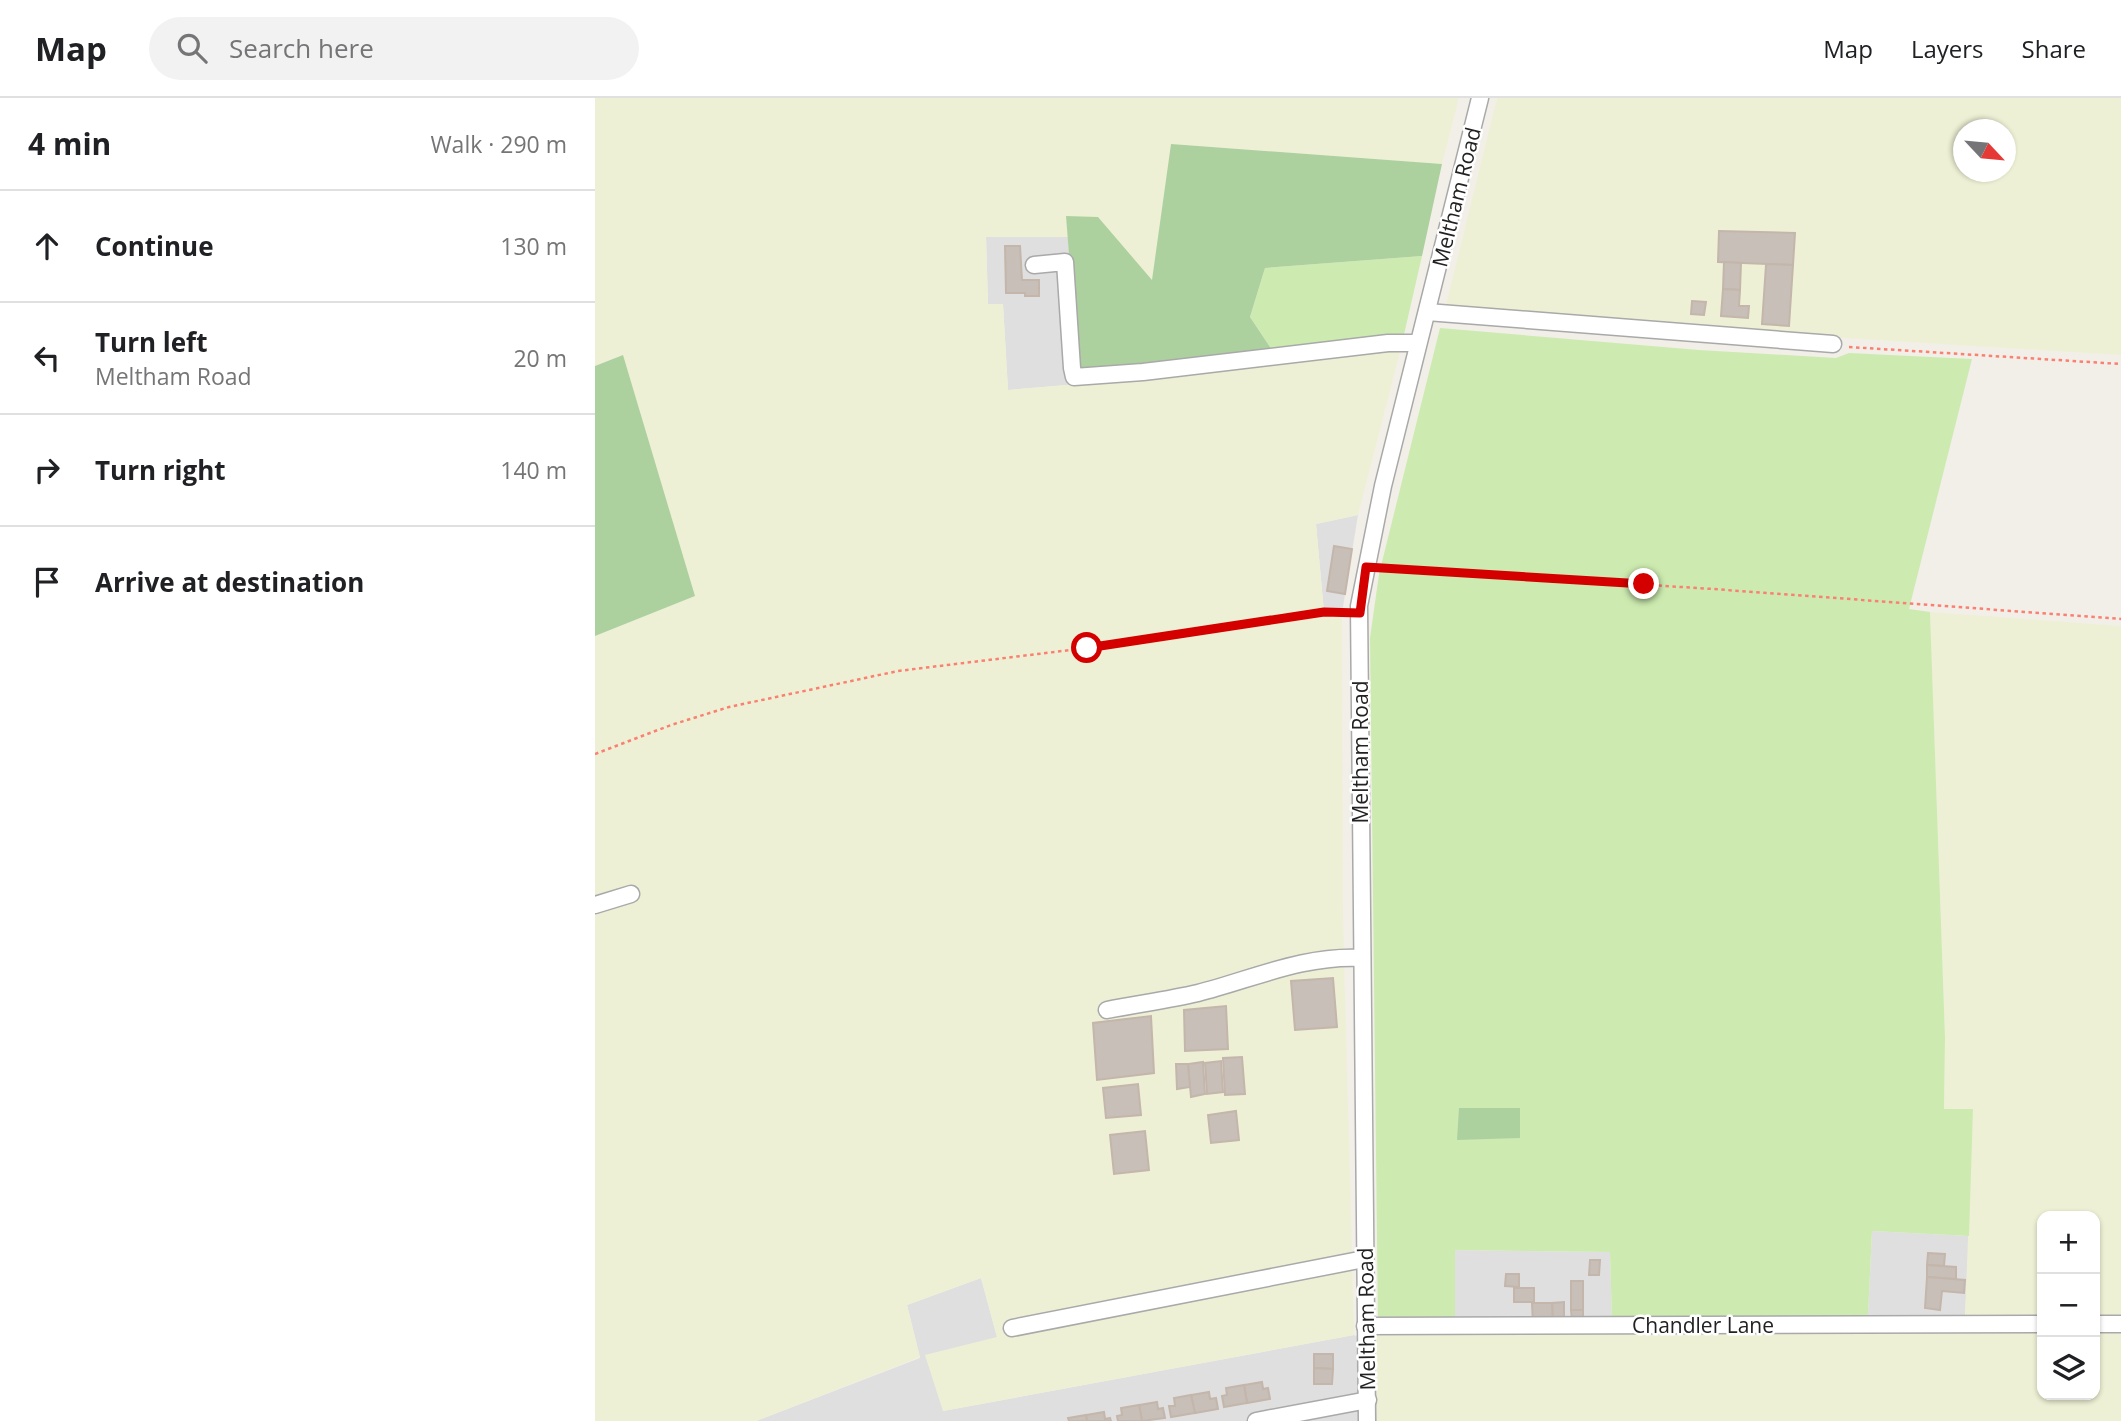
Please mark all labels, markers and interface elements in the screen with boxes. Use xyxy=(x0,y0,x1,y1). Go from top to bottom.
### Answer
search box xyxy=(149,17,639,80)
text: Map xyxy=(35,26,107,71)
icon: search xyxy=(173,29,211,67)
text: Search here xyxy=(229,30,374,66)
text: Map xyxy=(1823,32,1873,65)
text: Layers xyxy=(1911,32,1984,65)
text: Share xyxy=(2022,32,2086,65)
north arrow xyxy=(1953,119,2016,182)
text: 4 min xyxy=(28,123,111,164)
street label: Meltham Road xyxy=(1425,124,1487,270)
text: Walk · 290 m xyxy=(430,128,567,160)
icon: ahead xyxy=(28,227,66,265)
text: Continue xyxy=(95,228,214,264)
text: 130 m xyxy=(500,230,567,262)
text: Turn left xyxy=(95,324,207,360)
icon: left xyxy=(28,339,66,377)
text: 20 m xyxy=(513,342,567,374)
text: Meltham Road xyxy=(95,360,252,392)
icon: right xyxy=(28,451,66,489)
text: Turn right xyxy=(95,452,226,488)
text: 140 m xyxy=(500,454,567,486)
icon: arrive xyxy=(28,563,66,601)
text: Arrive at destination xyxy=(95,564,364,600)
route end xyxy=(1628,568,1659,599)
route start xyxy=(1071,632,1102,663)
street label: Meltham Road xyxy=(1346,680,1374,824)
map controls xyxy=(2037,1211,2100,1400)
button: + xyxy=(2037,1211,2100,1274)
street label: Meltham Road xyxy=(1351,1247,1381,1391)
button: − xyxy=(2037,1274,2100,1337)
street label: Chandler Lane xyxy=(1632,1311,1774,1339)
button: layers xyxy=(2037,1337,2100,1400)

